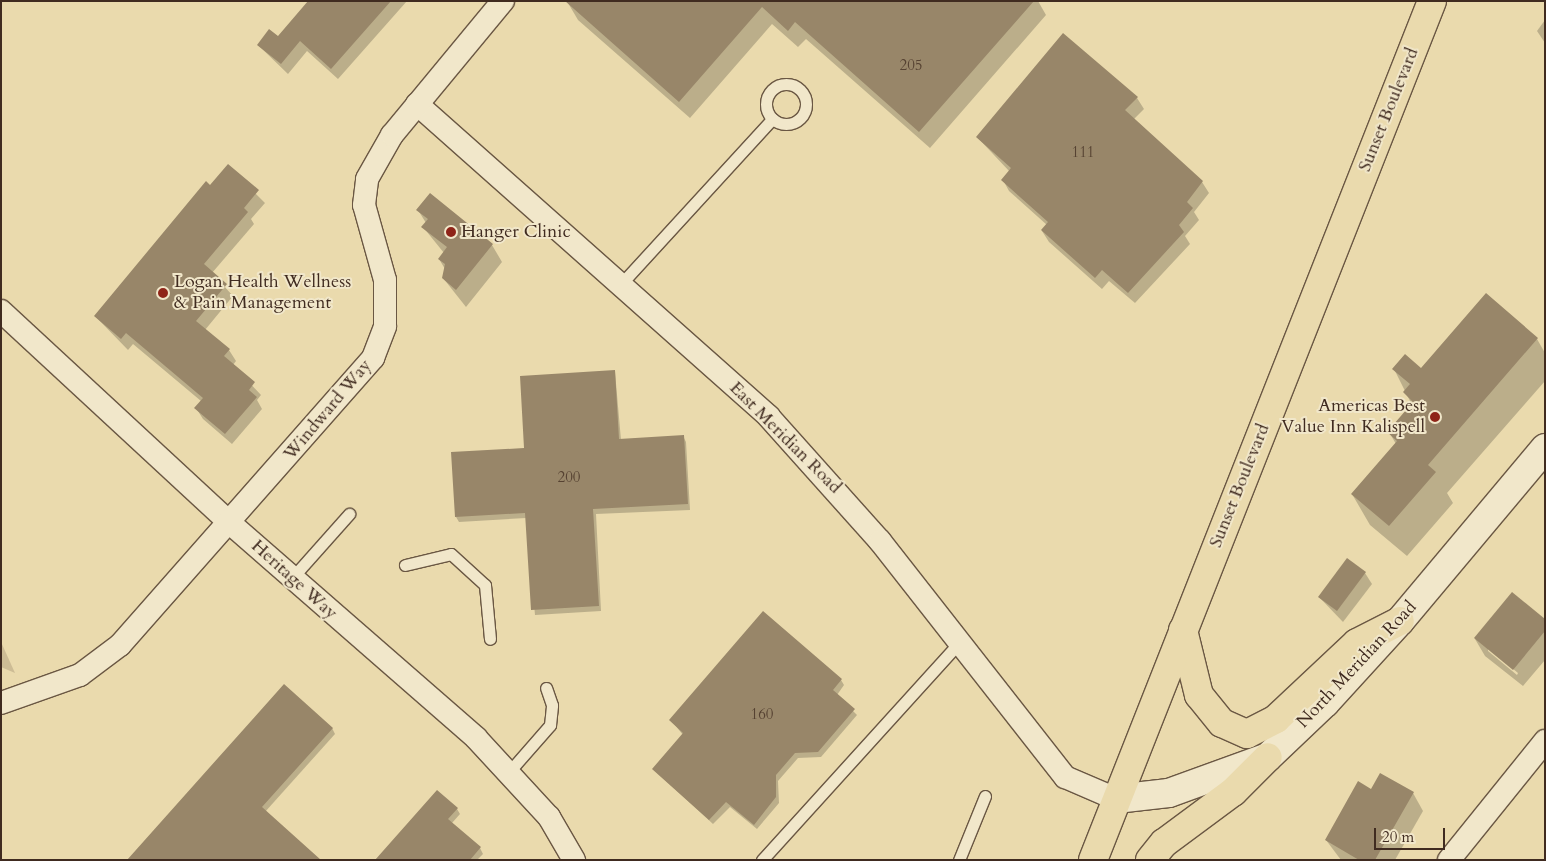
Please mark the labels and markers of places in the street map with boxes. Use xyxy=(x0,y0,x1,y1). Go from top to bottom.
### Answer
place label: Hanger Clinic xyxy=(461,221,571,243)
marker: Hanger Clinic xyxy=(445,226,457,238)
place label: Logan Health Wellness & Pain Management xyxy=(174,272,351,314)
marker: Logan Health Wellness & Pain Management xyxy=(156,286,170,300)
place label: Americas Best Value Inn Kalispell xyxy=(1281,396,1425,438)
marker: Americas Best Value Inn Kalispell xyxy=(1429,411,1441,423)

